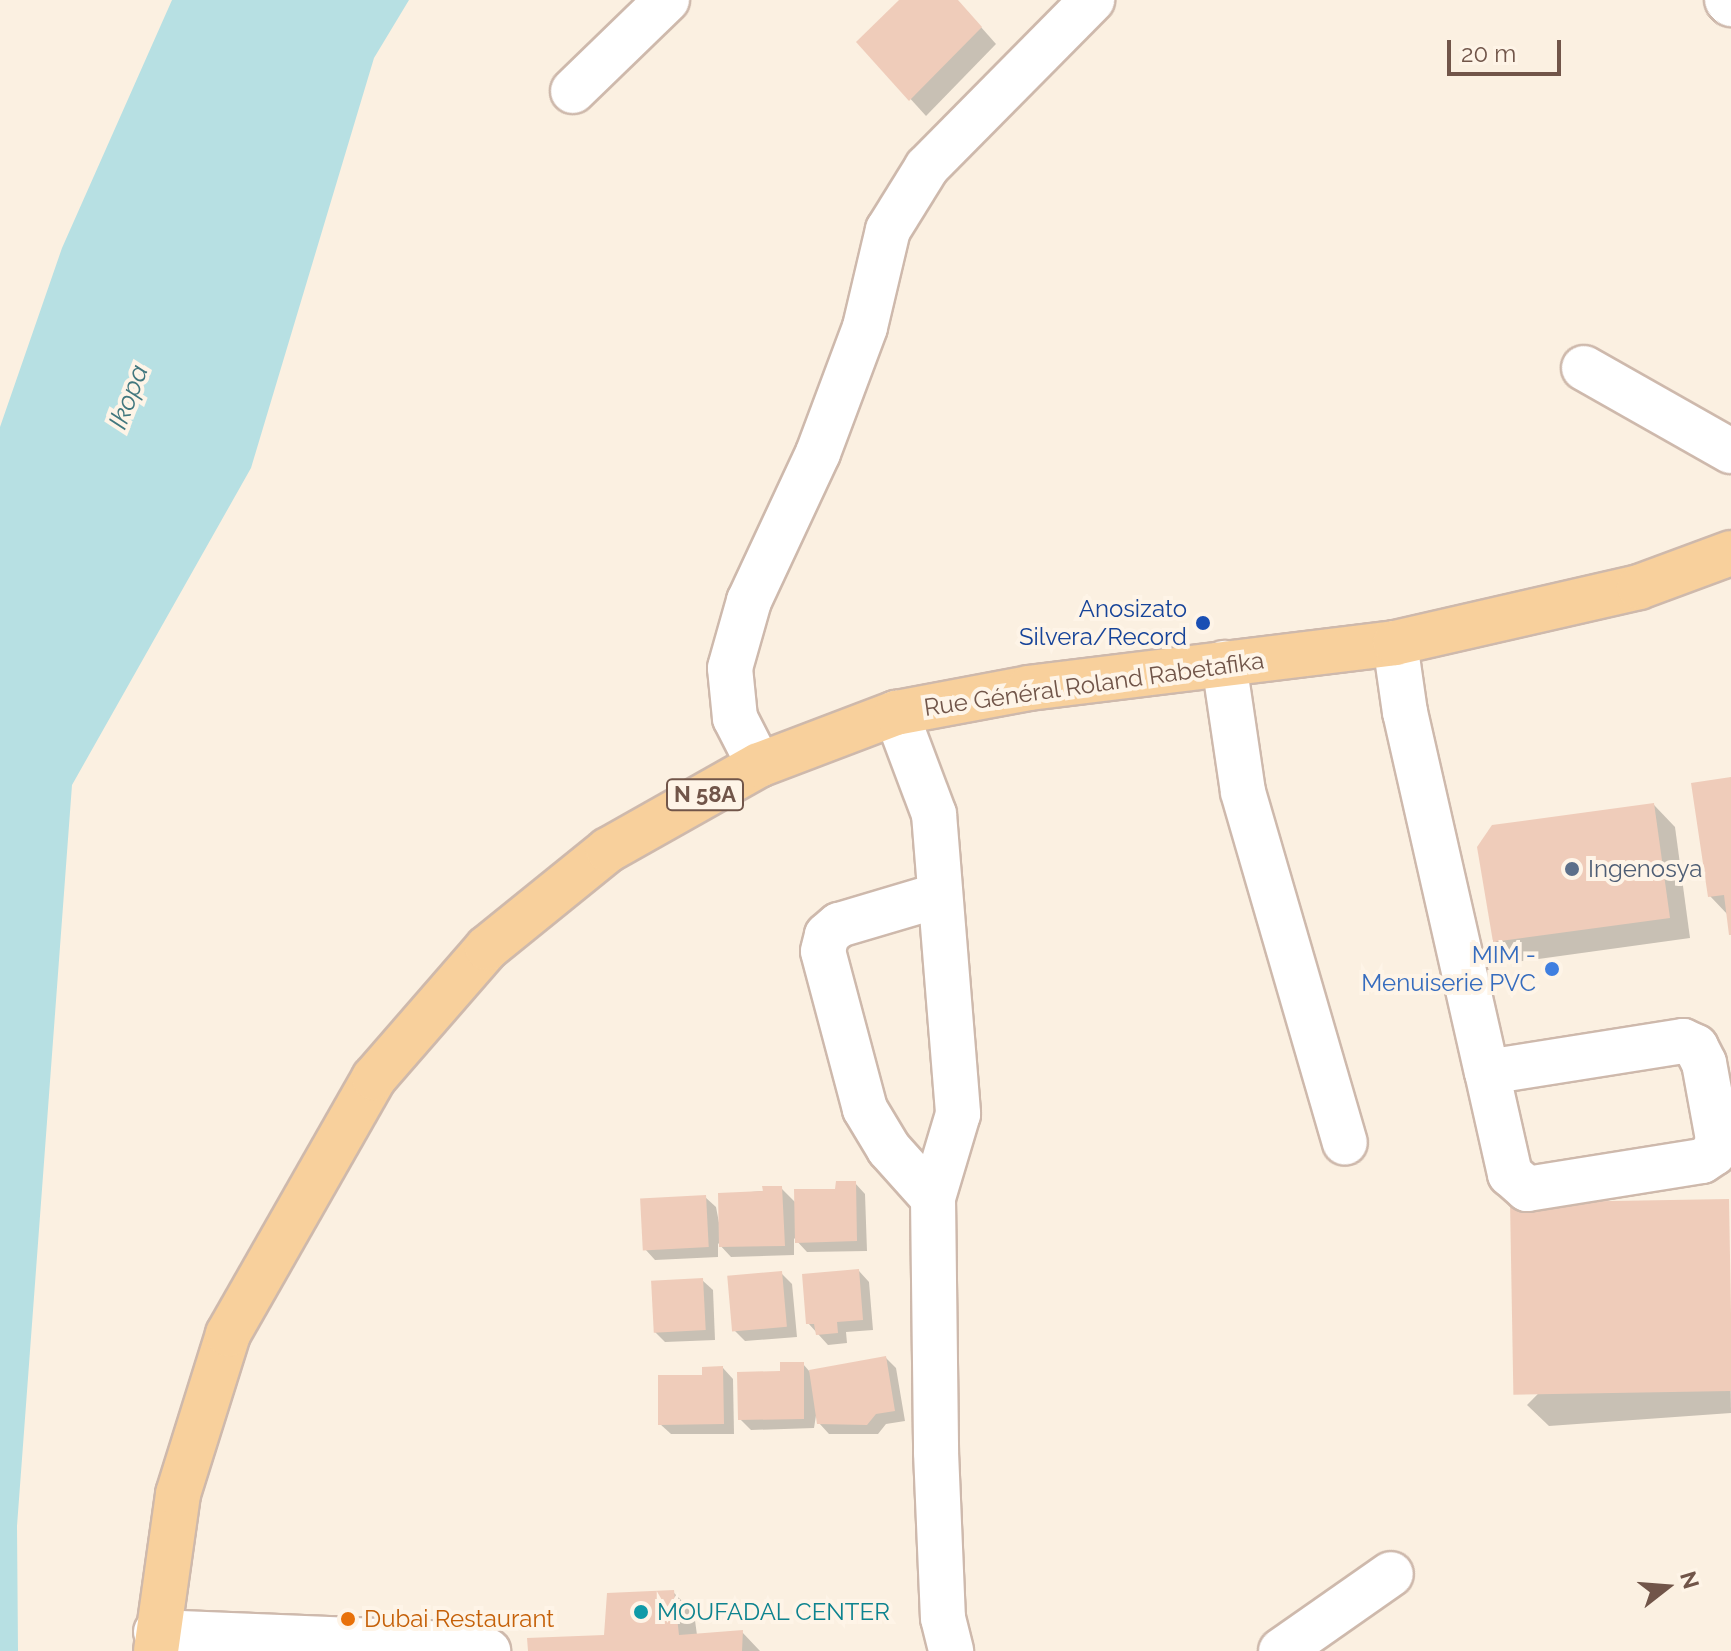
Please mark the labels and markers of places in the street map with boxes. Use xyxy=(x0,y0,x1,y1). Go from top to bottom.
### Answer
place label: Anosizato Silvera/Record xyxy=(1019,595,1187,651)
marker: Anosizato Silvera/Record xyxy=(1194,614,1212,632)
place label: Ingenosya xyxy=(1588,855,1702,883)
marker: Ingenosya xyxy=(1563,860,1581,878)
place label: MIM - Menuiserie PVC xyxy=(1361,941,1536,997)
marker: MIM - Menuiserie PVC xyxy=(1543,960,1561,978)
place label: MOUFADAL CENTER xyxy=(657,1598,891,1626)
marker: MOUFADAL CENTER xyxy=(632,1603,650,1621)
place label: Dubai Restaurant xyxy=(364,1605,554,1633)
marker: Dubai Restaurant xyxy=(339,1610,357,1628)

